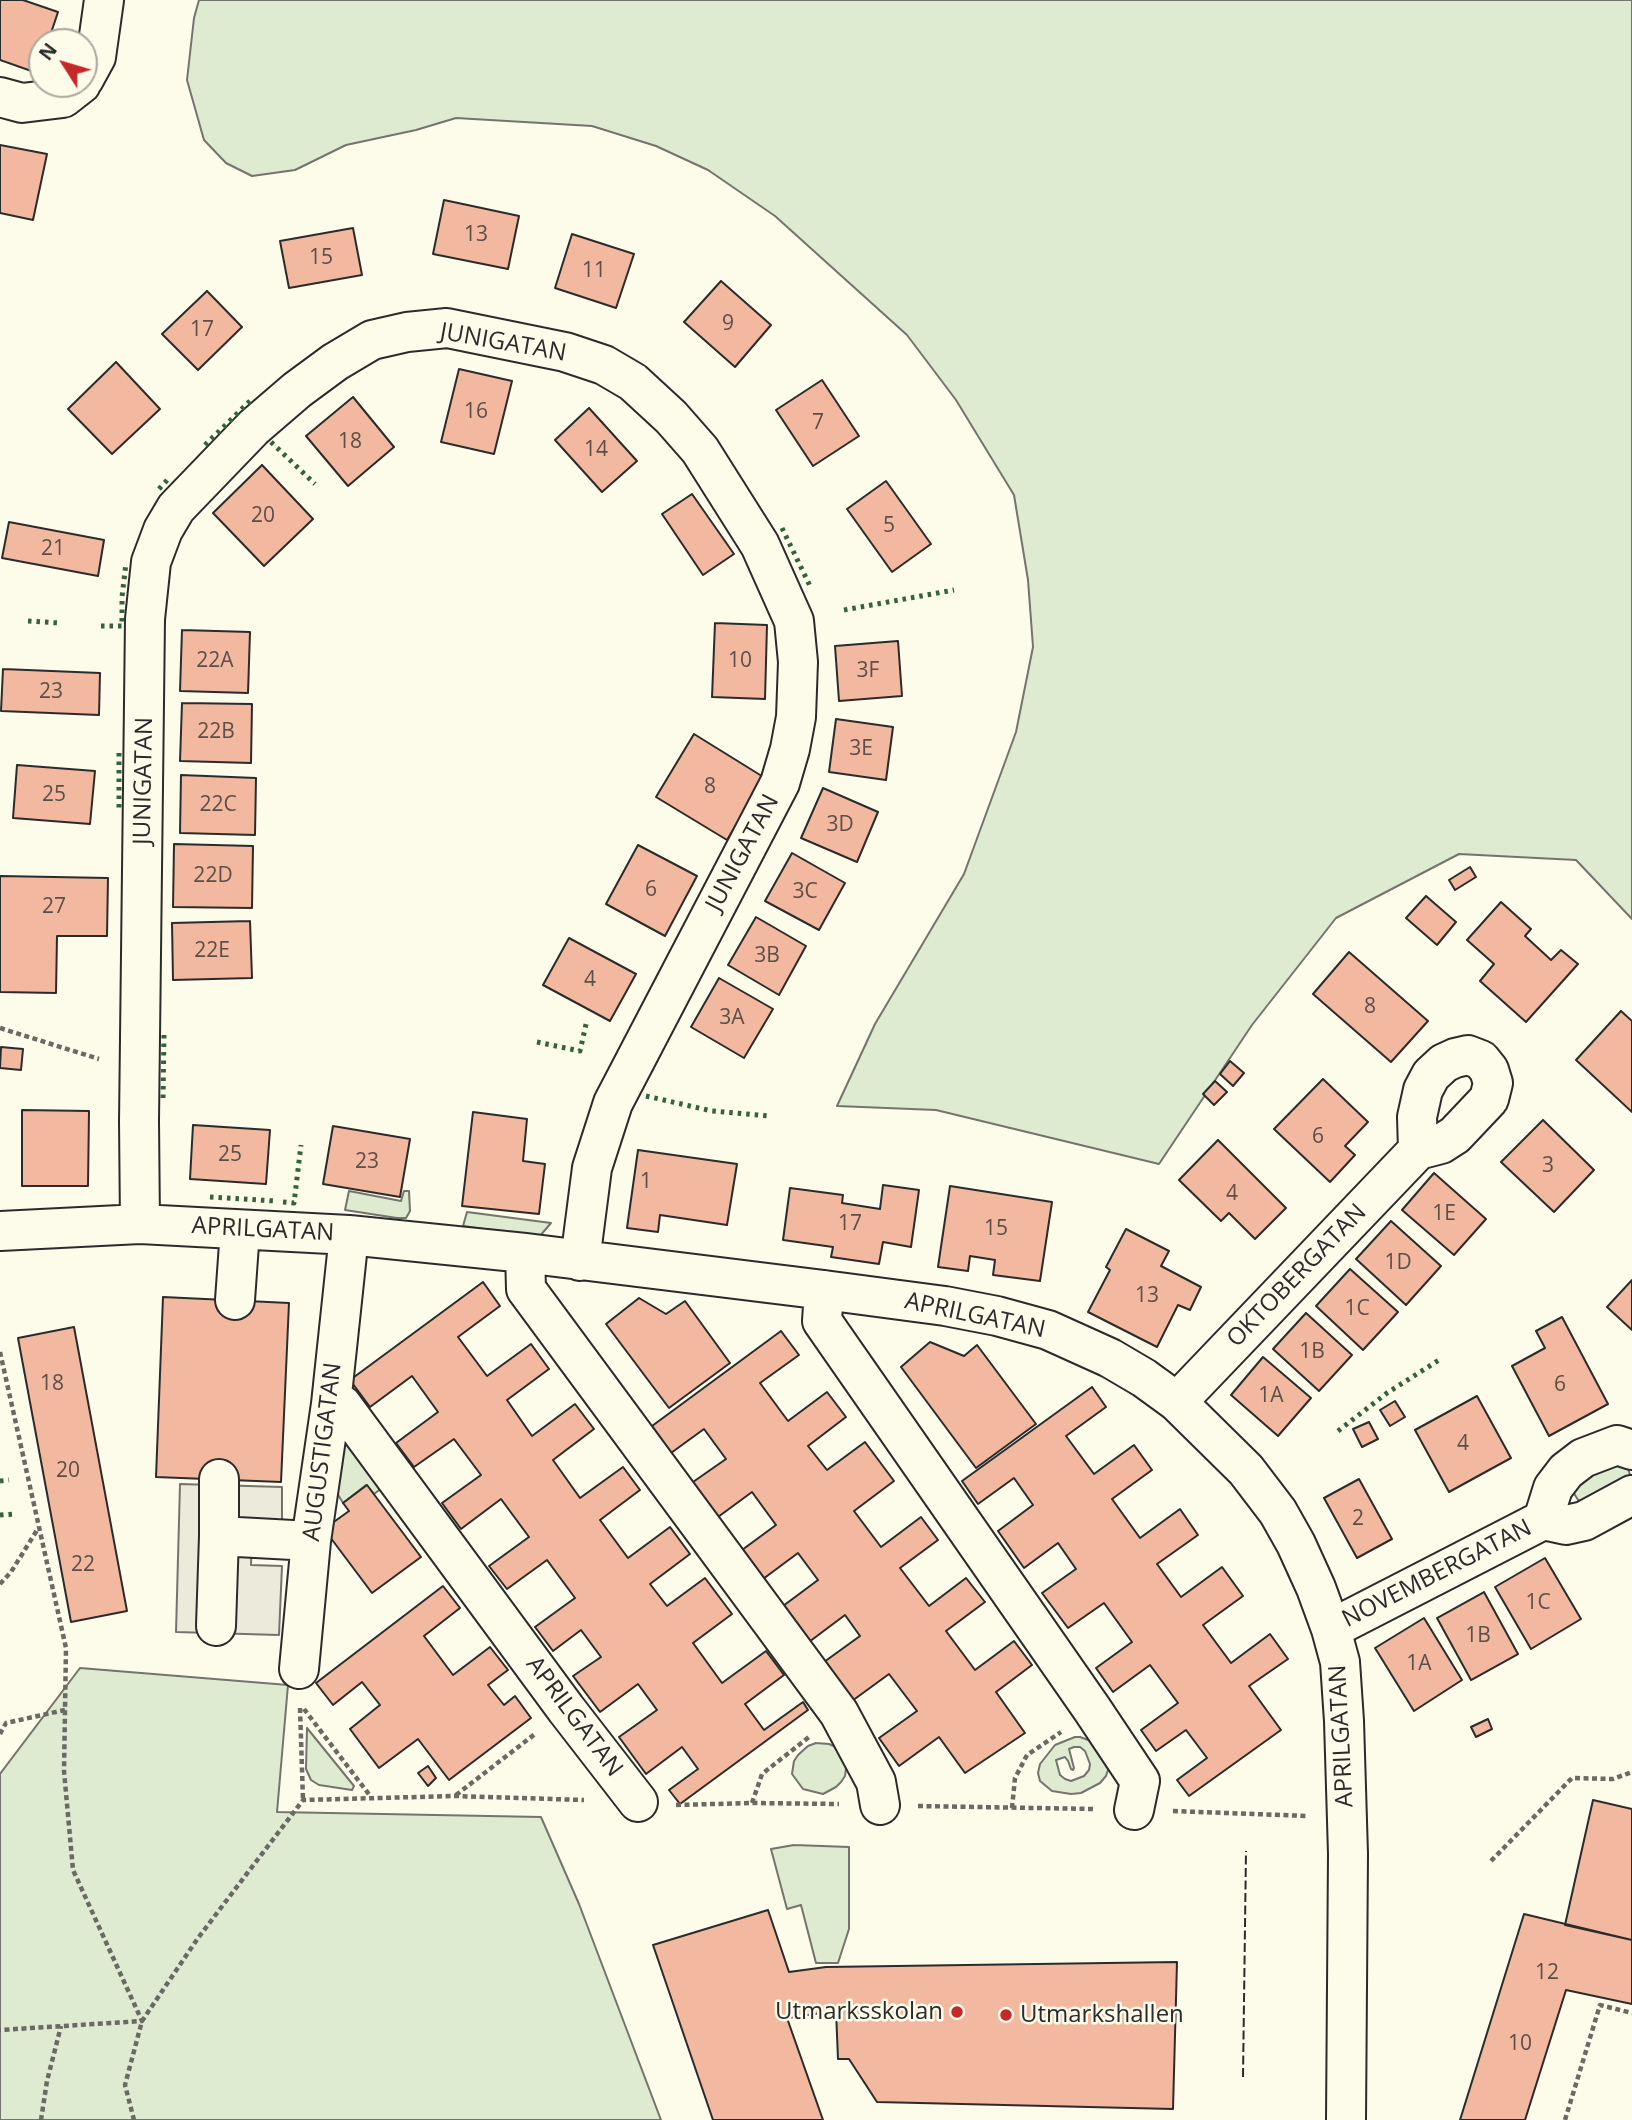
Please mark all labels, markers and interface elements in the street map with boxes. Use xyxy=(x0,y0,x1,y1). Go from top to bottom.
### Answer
north arrow xyxy=(28,28,98,98)
text: N xyxy=(33,38,63,66)
house number: 13 xyxy=(464,222,488,248)
house number: 15 xyxy=(309,245,333,271)
house number: 11 xyxy=(582,258,606,284)
house number: 9 xyxy=(722,311,734,337)
house number: 17 xyxy=(190,317,214,343)
street label: JUNIGATAN xyxy=(438,318,568,368)
house number: 16 xyxy=(464,399,488,425)
house number: 7 xyxy=(812,410,824,436)
house number: 18 xyxy=(338,429,362,455)
house number: 14 xyxy=(584,437,608,463)
house number: 20 xyxy=(251,503,275,529)
house number: 5 xyxy=(883,513,895,539)
house number: 21 xyxy=(41,536,65,562)
house number: 22A xyxy=(196,648,234,674)
house number: 10 xyxy=(728,648,752,674)
house number: 3F xyxy=(857,658,879,684)
house number: 23 xyxy=(39,679,63,705)
street label: JUNIGATAN xyxy=(128,717,160,845)
house number: 22B xyxy=(197,719,235,745)
house number: 3E xyxy=(849,736,873,762)
house number: 8 xyxy=(704,774,716,800)
house number: 25 xyxy=(42,782,66,808)
street label: JUNIGATAN xyxy=(700,790,786,916)
house number: 22C xyxy=(199,792,237,818)
house number: 3D xyxy=(826,812,854,838)
house number: 22D xyxy=(193,863,233,889)
house number: 6 xyxy=(645,877,657,903)
house number: 3C xyxy=(792,879,818,905)
house number: 27 xyxy=(42,894,66,920)
house number: 22E xyxy=(194,938,230,964)
house number: 3B xyxy=(754,943,780,969)
house number: 4 xyxy=(584,967,596,993)
house number: 8 xyxy=(1364,994,1376,1020)
house number: 3A xyxy=(719,1005,745,1031)
house number: 6 xyxy=(1312,1124,1324,1150)
house number: 25 xyxy=(218,1142,242,1168)
house number: 23 xyxy=(355,1149,379,1175)
house number: 3 xyxy=(1542,1153,1554,1179)
house number: 1 xyxy=(640,1169,652,1195)
house number: 4 xyxy=(1226,1181,1238,1207)
street label: OKTOBERGATAN xyxy=(1221,1198,1373,1354)
house number: 1E xyxy=(1432,1201,1456,1227)
house number: 17 xyxy=(838,1211,862,1237)
street label: APRILGATAN xyxy=(191,1212,335,1248)
house number: 15 xyxy=(984,1216,1008,1242)
house number: 1D xyxy=(1384,1250,1412,1276)
house number: 13 xyxy=(1135,1283,1159,1309)
street label: APRILGATAN xyxy=(902,1287,1048,1345)
house number: 1C xyxy=(1344,1296,1370,1322)
house number: 1B xyxy=(1299,1339,1325,1365)
street label: AUGUSTIGATAN xyxy=(298,1361,348,1543)
house number: 18 xyxy=(40,1371,64,1397)
house number: 6 xyxy=(1554,1372,1566,1398)
house number: 1A xyxy=(1258,1383,1284,1409)
house number: 4 xyxy=(1457,1431,1469,1457)
house number: 20 xyxy=(56,1458,80,1484)
house number: 2 xyxy=(1352,1506,1364,1532)
street label: NOVEMBERGATAN xyxy=(1337,1514,1537,1634)
house number: 22 xyxy=(71,1552,95,1578)
house number: 1C xyxy=(1525,1590,1551,1616)
house number: 1B xyxy=(1465,1623,1491,1649)
street label: APRILGATAN xyxy=(520,1651,628,1783)
house number: 1A xyxy=(1406,1651,1432,1677)
street label: APRILGATAN xyxy=(1324,1664,1360,1808)
house number: 12 xyxy=(1535,1960,1559,1986)
place label: Utmarksskolan xyxy=(775,1998,943,2026)
place label: Utmarkshallen xyxy=(1020,2001,1184,2029)
marker: Utmarksskolan xyxy=(949,2004,965,2020)
marker: Utmarkshallen xyxy=(998,2007,1014,2023)
house number: 10 xyxy=(1508,2031,1532,2057)

